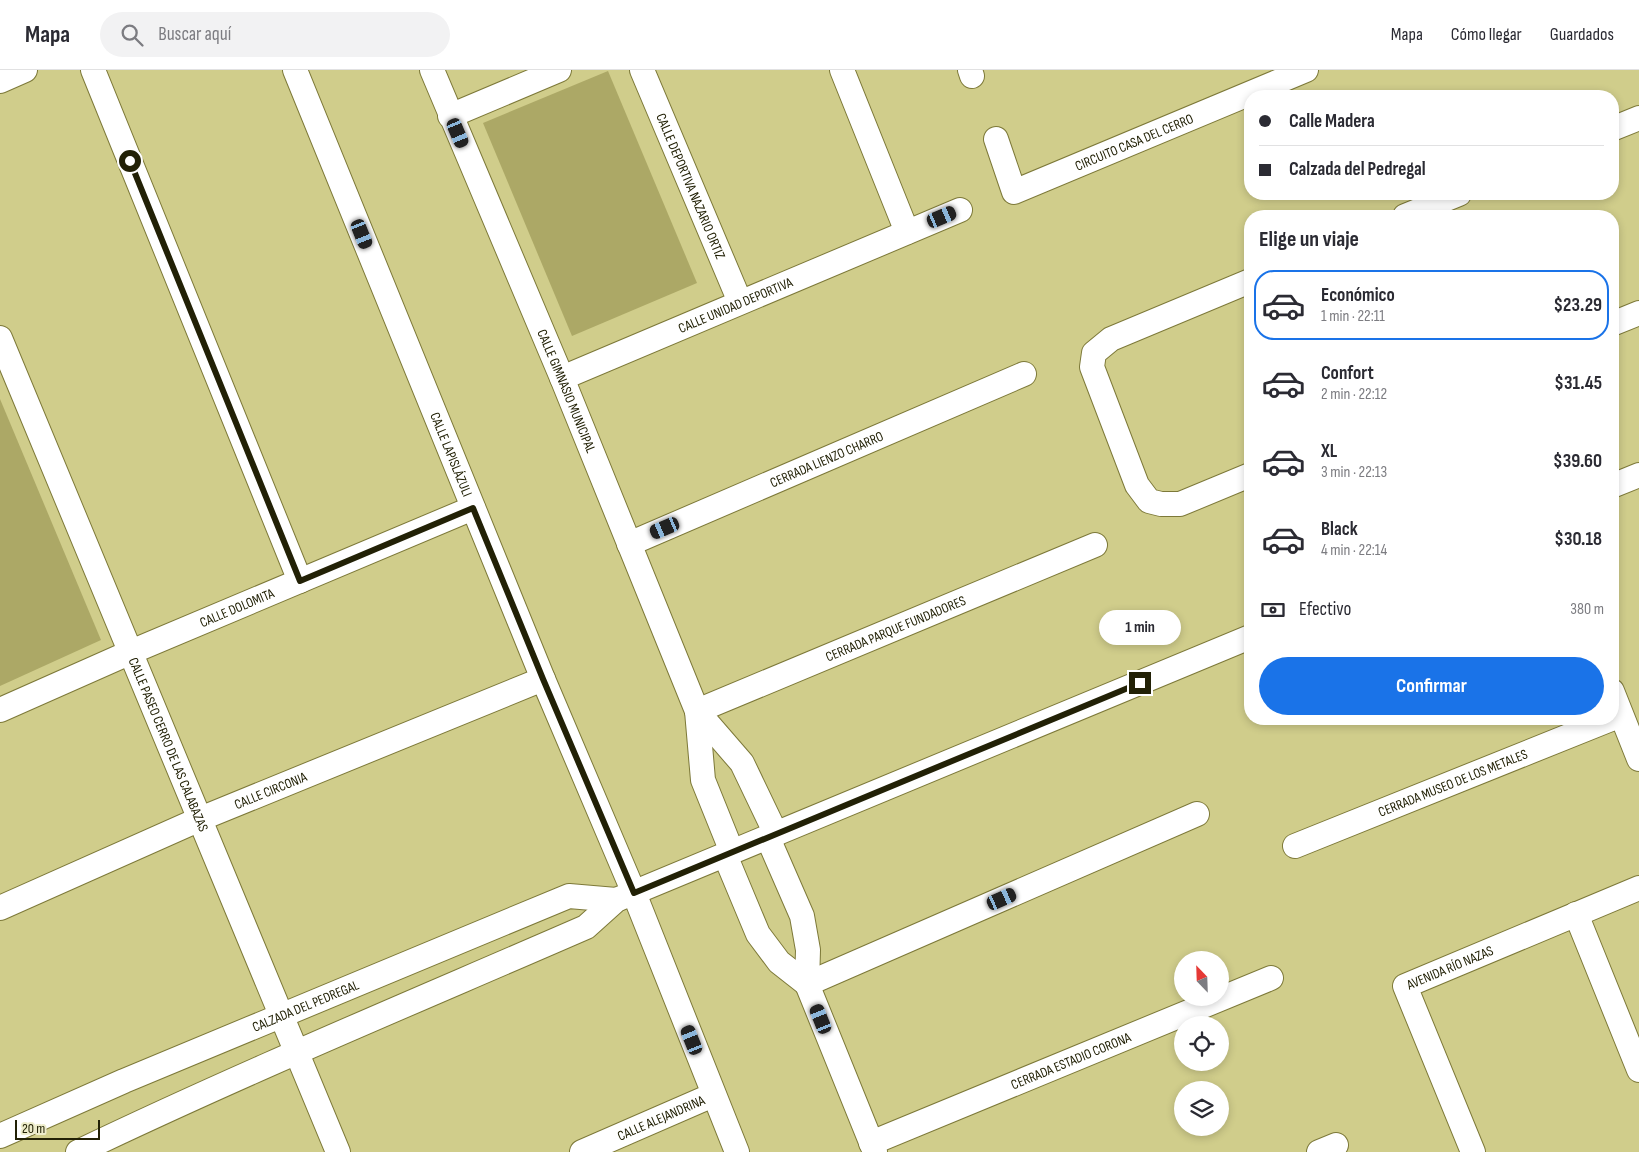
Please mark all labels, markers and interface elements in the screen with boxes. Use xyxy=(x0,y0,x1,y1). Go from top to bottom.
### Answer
search box xyxy=(100,12,450,57)
text: Mapa xyxy=(25,20,70,49)
icon: search xyxy=(118,21,146,49)
text: Buscar aquí xyxy=(158,23,231,46)
text: Mapa xyxy=(1391,24,1423,45)
text: Cómo llegar xyxy=(1451,24,1522,45)
text: Guardados xyxy=(1550,24,1614,45)
street label: CIRCUITO CASA DEL CERRO xyxy=(1072,110,1196,174)
text: Calle Madera xyxy=(1289,110,1375,133)
street label: CALLE DEPORTIVA NAZARIO ORTIZ xyxy=(653,111,729,262)
car xyxy=(445,116,470,150)
route start xyxy=(119,150,141,172)
text: Calzada del Pedregal xyxy=(1289,158,1426,181)
car xyxy=(925,204,958,230)
car xyxy=(349,217,374,251)
text: Elige un viaje xyxy=(1259,226,1359,253)
street label: CALLE UNIDAD DEPORTIVA xyxy=(676,273,796,336)
icon: car xyxy=(1261,283,1306,328)
text: Económico xyxy=(1321,284,1395,307)
text: $23.29 xyxy=(1553,294,1602,317)
text: 1 min · 22:11 xyxy=(1321,307,1385,326)
street label: CALLE GIMNASIO MUNICIPAL xyxy=(534,326,600,455)
icon: car xyxy=(1261,361,1306,406)
text: Confort xyxy=(1321,362,1374,385)
text: $31.45 xyxy=(1554,372,1602,395)
text: 2 min · 22:12 xyxy=(1321,385,1387,404)
street label: CALLE LAPISLÁZULI xyxy=(427,410,476,499)
street label: CERRADA LIENZO CHARRO xyxy=(767,427,886,491)
icon: car xyxy=(1261,439,1306,484)
text: XL xyxy=(1321,440,1337,463)
text: $39.60 xyxy=(1553,450,1602,473)
text: 3 min · 22:13 xyxy=(1321,463,1387,482)
car xyxy=(648,515,681,541)
icon: car xyxy=(1261,517,1306,562)
text: Black xyxy=(1321,518,1358,541)
text: $30.18 xyxy=(1554,528,1602,551)
text: 4 min · 22:14 xyxy=(1321,541,1387,560)
street label: CALLE DOLOMITA xyxy=(197,584,277,631)
street label: CERRADA PARQUE FUNDADORES xyxy=(823,591,968,665)
icon: cash xyxy=(1259,596,1287,624)
text: Efectivo xyxy=(1299,598,1351,621)
text: 380 m xyxy=(1570,600,1604,619)
callout: 1 min xyxy=(1099,610,1181,646)
text: 1 min xyxy=(1125,618,1155,637)
street label: CALLE PASEO CERRO DE LAS CALABAZAS xyxy=(125,655,212,834)
button: Confirmar xyxy=(1259,657,1604,715)
route end xyxy=(1129,672,1151,694)
street label: CERRADA MUSEO DE LOS METALES xyxy=(1376,745,1530,820)
street label: CALLE CIRCONIA xyxy=(232,767,310,813)
car xyxy=(985,886,1018,912)
street label: AVENIDA RÍO NAZAS xyxy=(1403,942,1496,993)
north arrow xyxy=(1174,951,1229,1006)
map controls xyxy=(1174,951,1229,1136)
street label: CALZADA DEL PEDREGAL xyxy=(250,976,361,1035)
car xyxy=(808,1002,833,1036)
button: locate xyxy=(1174,1016,1229,1071)
car xyxy=(679,1023,704,1057)
street label: CERRADA ESTADIO CORONA xyxy=(1008,1028,1134,1093)
button: layers xyxy=(1174,1081,1229,1136)
street label: CALLE ALEJANDRINA xyxy=(615,1091,708,1144)
scale bar xyxy=(15,1117,100,1140)
text: 20 m xyxy=(22,1120,45,1137)

